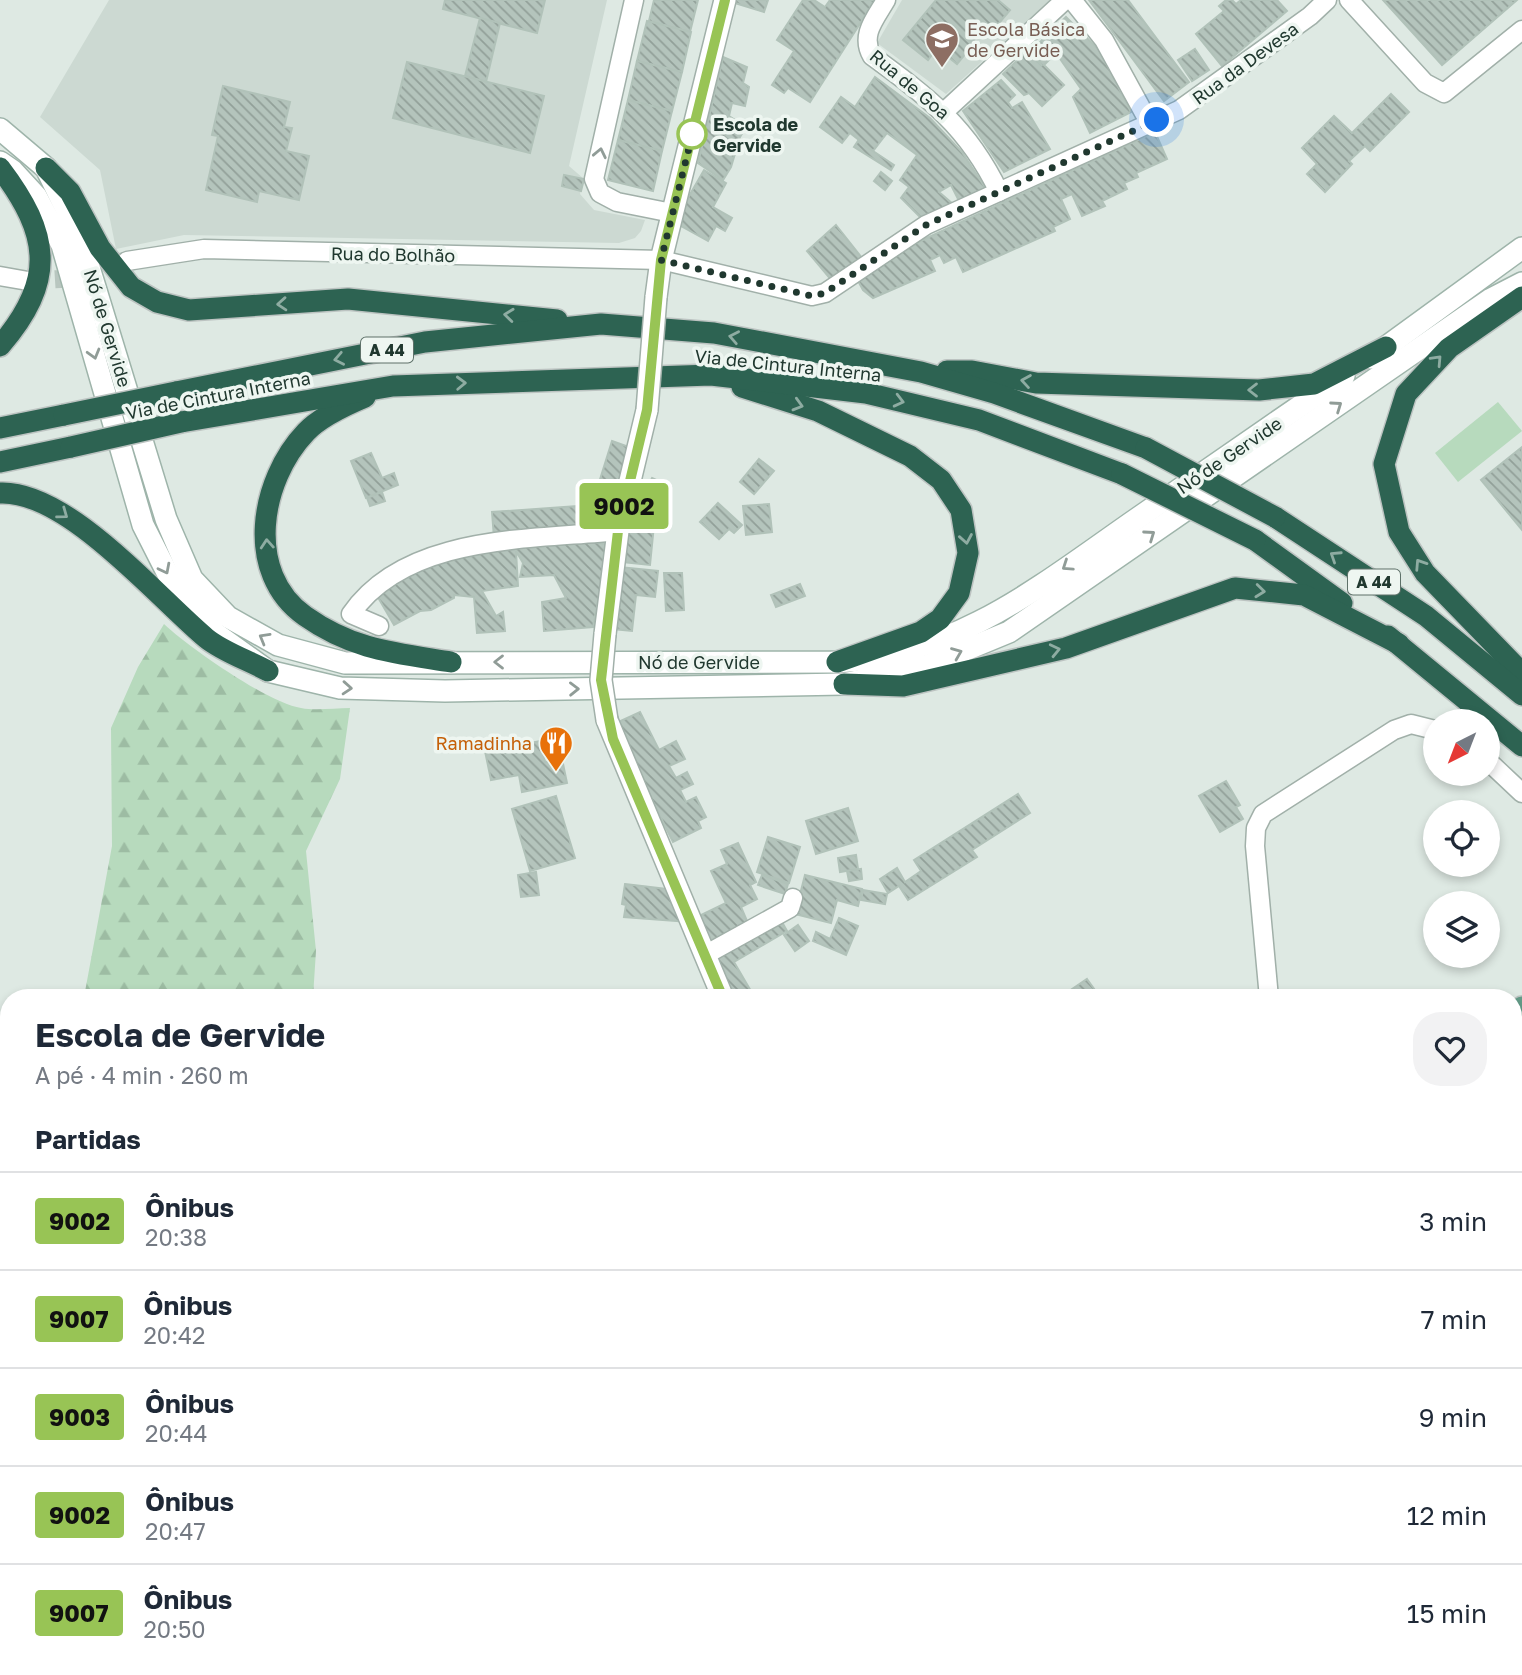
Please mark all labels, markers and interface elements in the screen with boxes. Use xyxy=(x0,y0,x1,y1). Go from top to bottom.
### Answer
street label: Rua da Devesa xyxy=(1188,17,1302,109)
place label: Escola Básica de Gervide xyxy=(967,18,1085,61)
school or university icon: Escola Básica de Gervide xyxy=(923,20,961,69)
street label: Rua de Goa xyxy=(866,44,954,124)
your location xyxy=(1139,102,1174,137)
place label: Escola de Gervide xyxy=(713,113,799,156)
marker: Escola de Gervide xyxy=(677,119,707,149)
one-way arrow xyxy=(591,147,606,159)
street label: Rua do Bolhão xyxy=(331,242,455,266)
street label: Nó de Gervide xyxy=(80,266,136,390)
one-way arrow xyxy=(276,296,287,311)
one-way arrow xyxy=(503,308,514,323)
one-way arrow xyxy=(728,330,740,345)
road number: A 44 xyxy=(361,338,413,362)
street label: Via de Cintura Interna xyxy=(694,344,882,386)
one-way arrow xyxy=(85,348,100,360)
one-way arrow xyxy=(333,351,345,366)
one-way arrow xyxy=(1429,355,1442,368)
street label: Via de Cintura Interna xyxy=(124,366,312,424)
one-way arrow xyxy=(1020,374,1032,389)
one-way arrow xyxy=(456,376,467,391)
one-way arrow xyxy=(1247,382,1258,398)
one-way arrow xyxy=(893,393,905,407)
one-way arrow xyxy=(792,397,804,411)
one-way arrow xyxy=(1329,402,1342,414)
street label: Nó de Gervide xyxy=(1172,412,1286,498)
line badge: 9002 xyxy=(575,483,673,529)
text: 9002 xyxy=(593,491,655,520)
one-way arrow xyxy=(55,506,68,518)
one-way arrow xyxy=(1142,531,1155,543)
one-way arrow xyxy=(958,533,973,545)
one-way arrow xyxy=(260,538,275,549)
one-way arrow xyxy=(1330,552,1343,564)
one-way arrow xyxy=(1062,558,1075,570)
one-way arrow xyxy=(1415,559,1428,572)
one-way arrow xyxy=(157,562,171,574)
road number: A 44 xyxy=(1348,569,1400,594)
one-way arrow xyxy=(1255,583,1266,598)
one-way arrow xyxy=(259,633,272,646)
one-way arrow xyxy=(1049,644,1061,658)
one-way arrow xyxy=(950,648,962,662)
street label: Nó de Gervide xyxy=(638,651,760,673)
one-way arrow xyxy=(494,654,504,670)
one-way arrow xyxy=(342,680,353,695)
one-way arrow xyxy=(569,681,580,697)
north arrow xyxy=(1423,709,1500,786)
map controls xyxy=(1423,709,1500,968)
restaurant icon: Ramadinha xyxy=(537,724,575,773)
place label: Ramadinha xyxy=(435,732,532,754)
button: locate xyxy=(1423,800,1500,877)
button: layers xyxy=(1423,891,1500,968)
button: heart xyxy=(1413,1012,1487,1086)
text: Escola de Gervide xyxy=(35,1015,325,1054)
text: A pé · 4 min · 260 m xyxy=(35,1061,249,1089)
text: Partidas xyxy=(35,1124,141,1155)
text: Ônibus xyxy=(145,1192,234,1223)
text: 9002 xyxy=(49,1206,110,1235)
text: 3 min xyxy=(1419,1206,1487,1237)
text: 20:38 xyxy=(145,1223,207,1251)
text: Ônibus xyxy=(144,1290,232,1321)
text: 9007 xyxy=(49,1304,109,1333)
text: 7 min xyxy=(1421,1304,1487,1335)
text: 20:42 xyxy=(144,1321,205,1349)
text: Ônibus xyxy=(145,1388,234,1419)
text: 9003 xyxy=(49,1402,110,1431)
text: 9 min xyxy=(1419,1402,1487,1433)
text: 20:44 xyxy=(145,1419,208,1447)
text: Ônibus xyxy=(145,1486,234,1517)
text: 9002 xyxy=(49,1500,110,1529)
text: 12 min xyxy=(1407,1500,1487,1531)
text: 20:47 xyxy=(145,1517,206,1545)
text: Ônibus xyxy=(144,1584,232,1615)
text: 9007 xyxy=(49,1598,109,1627)
text: 15 min xyxy=(1407,1598,1487,1629)
text: 20:50 xyxy=(144,1615,206,1643)

